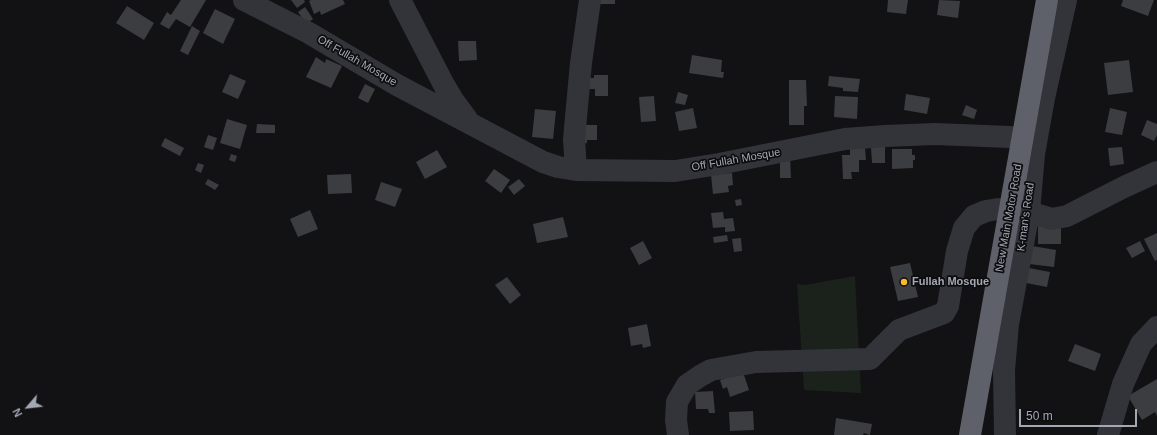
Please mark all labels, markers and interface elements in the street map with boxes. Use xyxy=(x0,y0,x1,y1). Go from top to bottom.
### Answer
street label: Off Fullah Mosque xyxy=(315,33,399,89)
street label: Off Fullah Mosque xyxy=(691,146,781,174)
street label: New Main Motor Road xyxy=(993,163,1025,273)
street label: K-man's Road xyxy=(1015,182,1037,252)
place label: Fullah Mosque xyxy=(912,275,989,289)
marker: Fullah Mosque xyxy=(899,277,909,287)
north arrow xyxy=(8,387,48,427)
scale bar xyxy=(1021,401,1139,427)
text: N xyxy=(10,406,25,419)
text: 50 m xyxy=(1026,409,1053,423)

